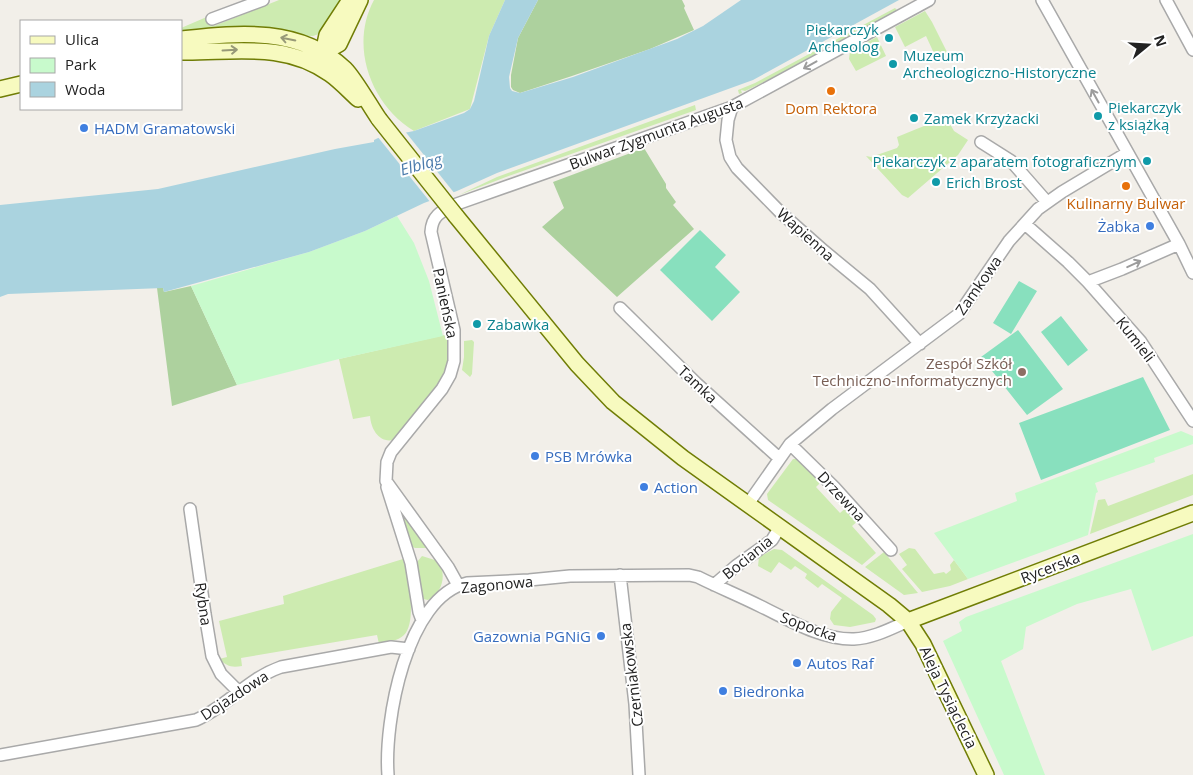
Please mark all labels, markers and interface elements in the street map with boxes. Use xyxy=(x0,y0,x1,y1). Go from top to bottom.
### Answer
place label: Piekarczyk Archeolog xyxy=(806,19,879,56)
legend xyxy=(20,20,182,110)
north arrow xyxy=(1123,20,1173,70)
text: Ulica xyxy=(65,29,99,49)
marker: Piekarczyk Archeolog xyxy=(883,32,895,44)
text: N xyxy=(1150,32,1172,49)
one-way arrow xyxy=(281,33,297,43)
place label: Muzeum Archeologiczno-Historyczne xyxy=(903,45,1096,82)
one-way arrow xyxy=(222,46,238,55)
text: Park xyxy=(65,54,96,74)
marker: Muzeum Archeologiczno-Historyczne xyxy=(887,58,899,70)
one-way arrow xyxy=(802,60,817,70)
text: Woda xyxy=(65,79,105,99)
marker: Dom Rektora xyxy=(825,85,837,97)
one-way arrow xyxy=(1090,88,1100,103)
street label: Bulwar Zygmunta Augusta xyxy=(566,92,746,174)
place label: Piekarczyk z książką xyxy=(1108,97,1181,134)
place label: Dom Rektora xyxy=(785,98,877,118)
place label: Zamek Krzyżacki xyxy=(924,108,1039,128)
marker: Piekarczyk z książką xyxy=(1092,110,1104,122)
marker: Zamek Krzyżacki xyxy=(908,112,920,124)
place label: HADM Gramatowski xyxy=(94,118,235,138)
marker: HADM Gramatowski xyxy=(78,122,90,134)
water label: Elbląg xyxy=(397,147,445,180)
place label: Piekarczyk z aparatem fotograficznym xyxy=(872,151,1137,171)
marker: Piekarczyk z aparatem fotograficznym xyxy=(1141,155,1153,167)
place label: Erich Brost xyxy=(946,172,1022,192)
marker: Erich Brost xyxy=(930,176,942,188)
marker: Kulinarny Bulwar xyxy=(1120,180,1132,192)
place label: Kulinarny Bulwar xyxy=(1067,193,1186,213)
street label: Wapienna xyxy=(773,203,839,265)
place label: Żabka xyxy=(1098,216,1140,236)
marker: Żabka xyxy=(1144,220,1156,232)
street label: Zamkowa xyxy=(950,252,1006,318)
one-way arrow xyxy=(1126,258,1141,268)
street label: Panieńska xyxy=(429,266,463,340)
street label: Kumieli xyxy=(1112,312,1160,366)
place label: Zabawka xyxy=(487,314,549,334)
marker: Zabawka xyxy=(471,318,483,330)
place label: Zespół Szkół Techniczno-Informatycznych xyxy=(813,353,1012,390)
street label: Tamka xyxy=(674,361,722,407)
marker: Zespół Szkół Techniczno-Informatycznych xyxy=(1016,366,1028,378)
place label: PSB Mrówka xyxy=(545,446,632,466)
marker: PSB Mrówka xyxy=(529,450,541,462)
street label: Drzewna xyxy=(814,467,870,525)
place label: Action xyxy=(654,477,698,497)
marker: Action xyxy=(638,481,650,493)
street label: Bociania xyxy=(718,531,776,583)
street label: Rycerska xyxy=(1018,547,1082,587)
street label: Zagonowa xyxy=(460,571,534,597)
street label: Rybna xyxy=(191,581,217,627)
street label: Sopocka xyxy=(778,607,840,645)
street label: Czerniakowska xyxy=(615,622,647,728)
place label: Gazownia PGNiG xyxy=(473,626,591,646)
marker: Gazownia PGNiG xyxy=(595,630,607,642)
street label: Aleja Tysiąclecia xyxy=(916,643,982,751)
place label: Autos Raf xyxy=(807,653,875,673)
marker: Autos Raf xyxy=(791,657,803,669)
street label: Dojazdowa xyxy=(196,666,272,724)
place label: Biedronka xyxy=(733,681,805,701)
marker: Biedronka xyxy=(717,685,729,697)

